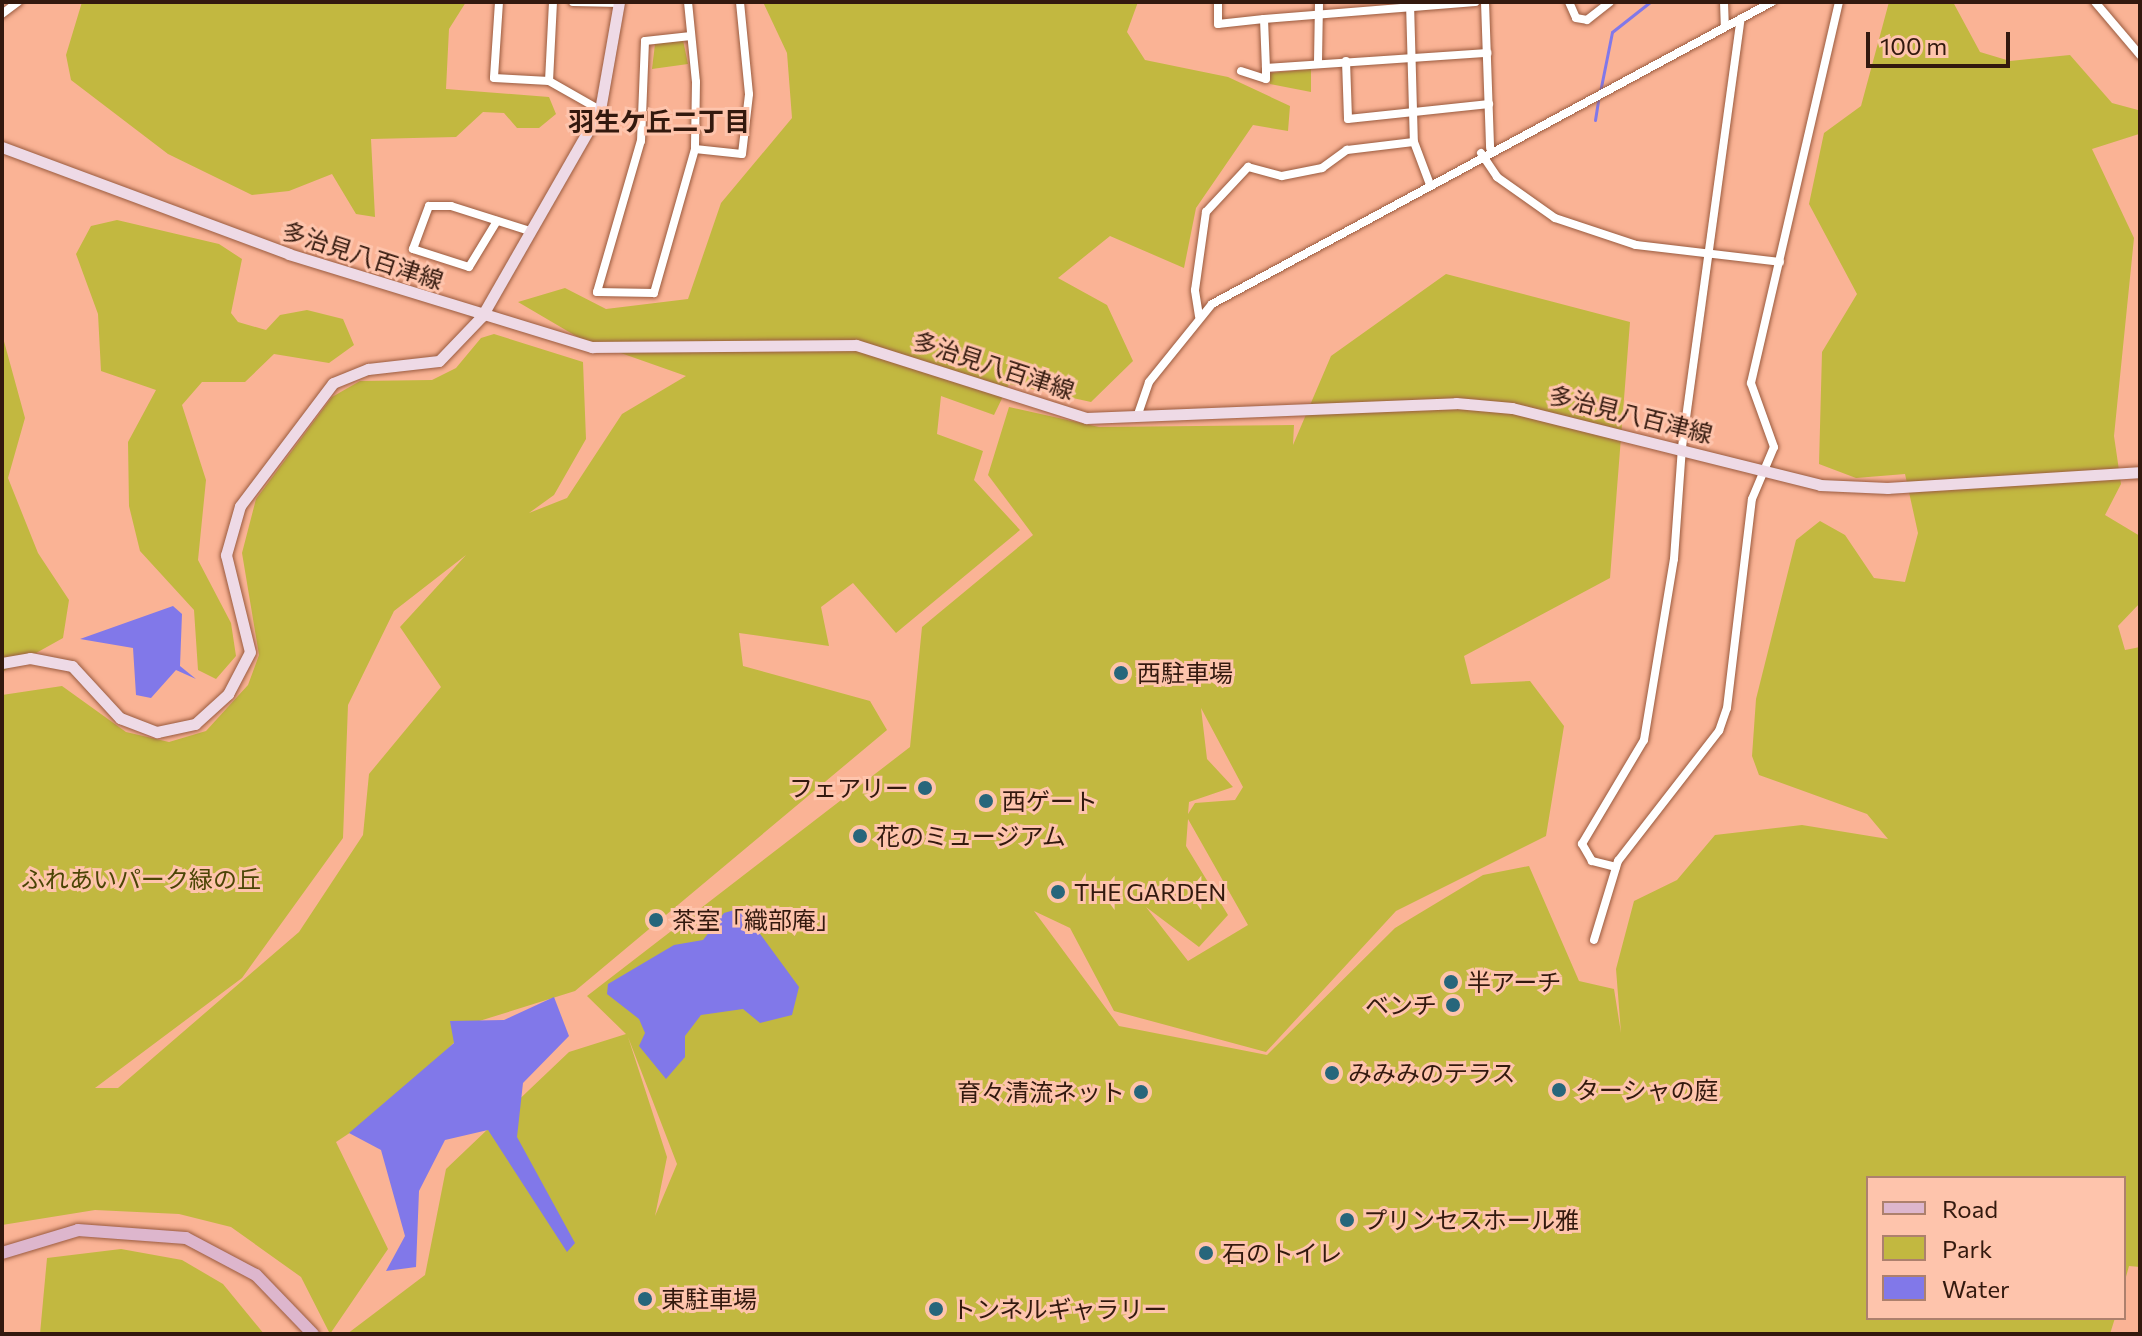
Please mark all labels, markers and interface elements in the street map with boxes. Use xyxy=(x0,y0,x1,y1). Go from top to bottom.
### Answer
scale bar xyxy=(1870,16,2014,66)
text: 100 m xyxy=(1880,31,1947,60)
district label: 羽生ケ丘二丁目 xyxy=(568,105,750,137)
street label: 多治見八百津線 xyxy=(279,215,447,295)
street label: 多治見八百津線 xyxy=(910,325,1078,405)
street label: 多治見八百津線 xyxy=(1546,380,1716,448)
place label: 西駐車場 xyxy=(1137,659,1233,687)
marker: 西駐車場 xyxy=(1112,664,1130,682)
place label: フェアリー xyxy=(789,774,909,802)
marker: フェアリー xyxy=(916,779,934,797)
place label: 西ゲート xyxy=(1002,787,1098,815)
marker: 西ゲート xyxy=(977,792,995,810)
place label: 花のミュージアム xyxy=(876,822,1068,850)
marker: 花のミュージアム xyxy=(851,827,869,845)
park label: ふれあいパーク緑の丘 xyxy=(21,865,261,893)
place label: THE GARDEN xyxy=(1074,878,1226,906)
marker: THE GARDEN xyxy=(1049,883,1067,901)
place label: 茶室「織部庵」 xyxy=(672,906,840,934)
marker: 茶室「織部庵」 xyxy=(647,911,665,929)
place label: 半アーチ xyxy=(1467,968,1562,996)
marker: 半アーチ xyxy=(1442,973,1460,991)
place label: ベンチ xyxy=(1365,991,1437,1019)
marker: ベンチ xyxy=(1444,996,1462,1014)
place label: みみみのテラス xyxy=(1348,1059,1516,1087)
marker: みみみのテラス xyxy=(1323,1064,1341,1082)
place label: ターシャの庭 xyxy=(1575,1076,1719,1104)
place label: 育々清流ネット xyxy=(957,1078,1125,1106)
marker: ターシャの庭 xyxy=(1550,1081,1568,1099)
marker: 育々清流ネット xyxy=(1132,1083,1150,1101)
legend xyxy=(1866,1176,2126,1320)
text: Road xyxy=(1942,1194,1998,1223)
place label: プリンセスホール雅 xyxy=(1363,1206,1579,1234)
marker: プリンセスホール雅 xyxy=(1338,1211,1356,1229)
text: Park xyxy=(1942,1234,1992,1263)
place label: 石のトイレ xyxy=(1222,1239,1342,1267)
marker: 石のトイレ xyxy=(1197,1244,1215,1262)
text: Water xyxy=(1942,1274,2010,1303)
place label: 東駐車場 xyxy=(661,1285,757,1313)
marker: 東駐車場 xyxy=(636,1290,654,1308)
place label: トンネルギャラリー xyxy=(952,1295,1168,1323)
marker: トンネルギャラリー xyxy=(927,1300,945,1318)

